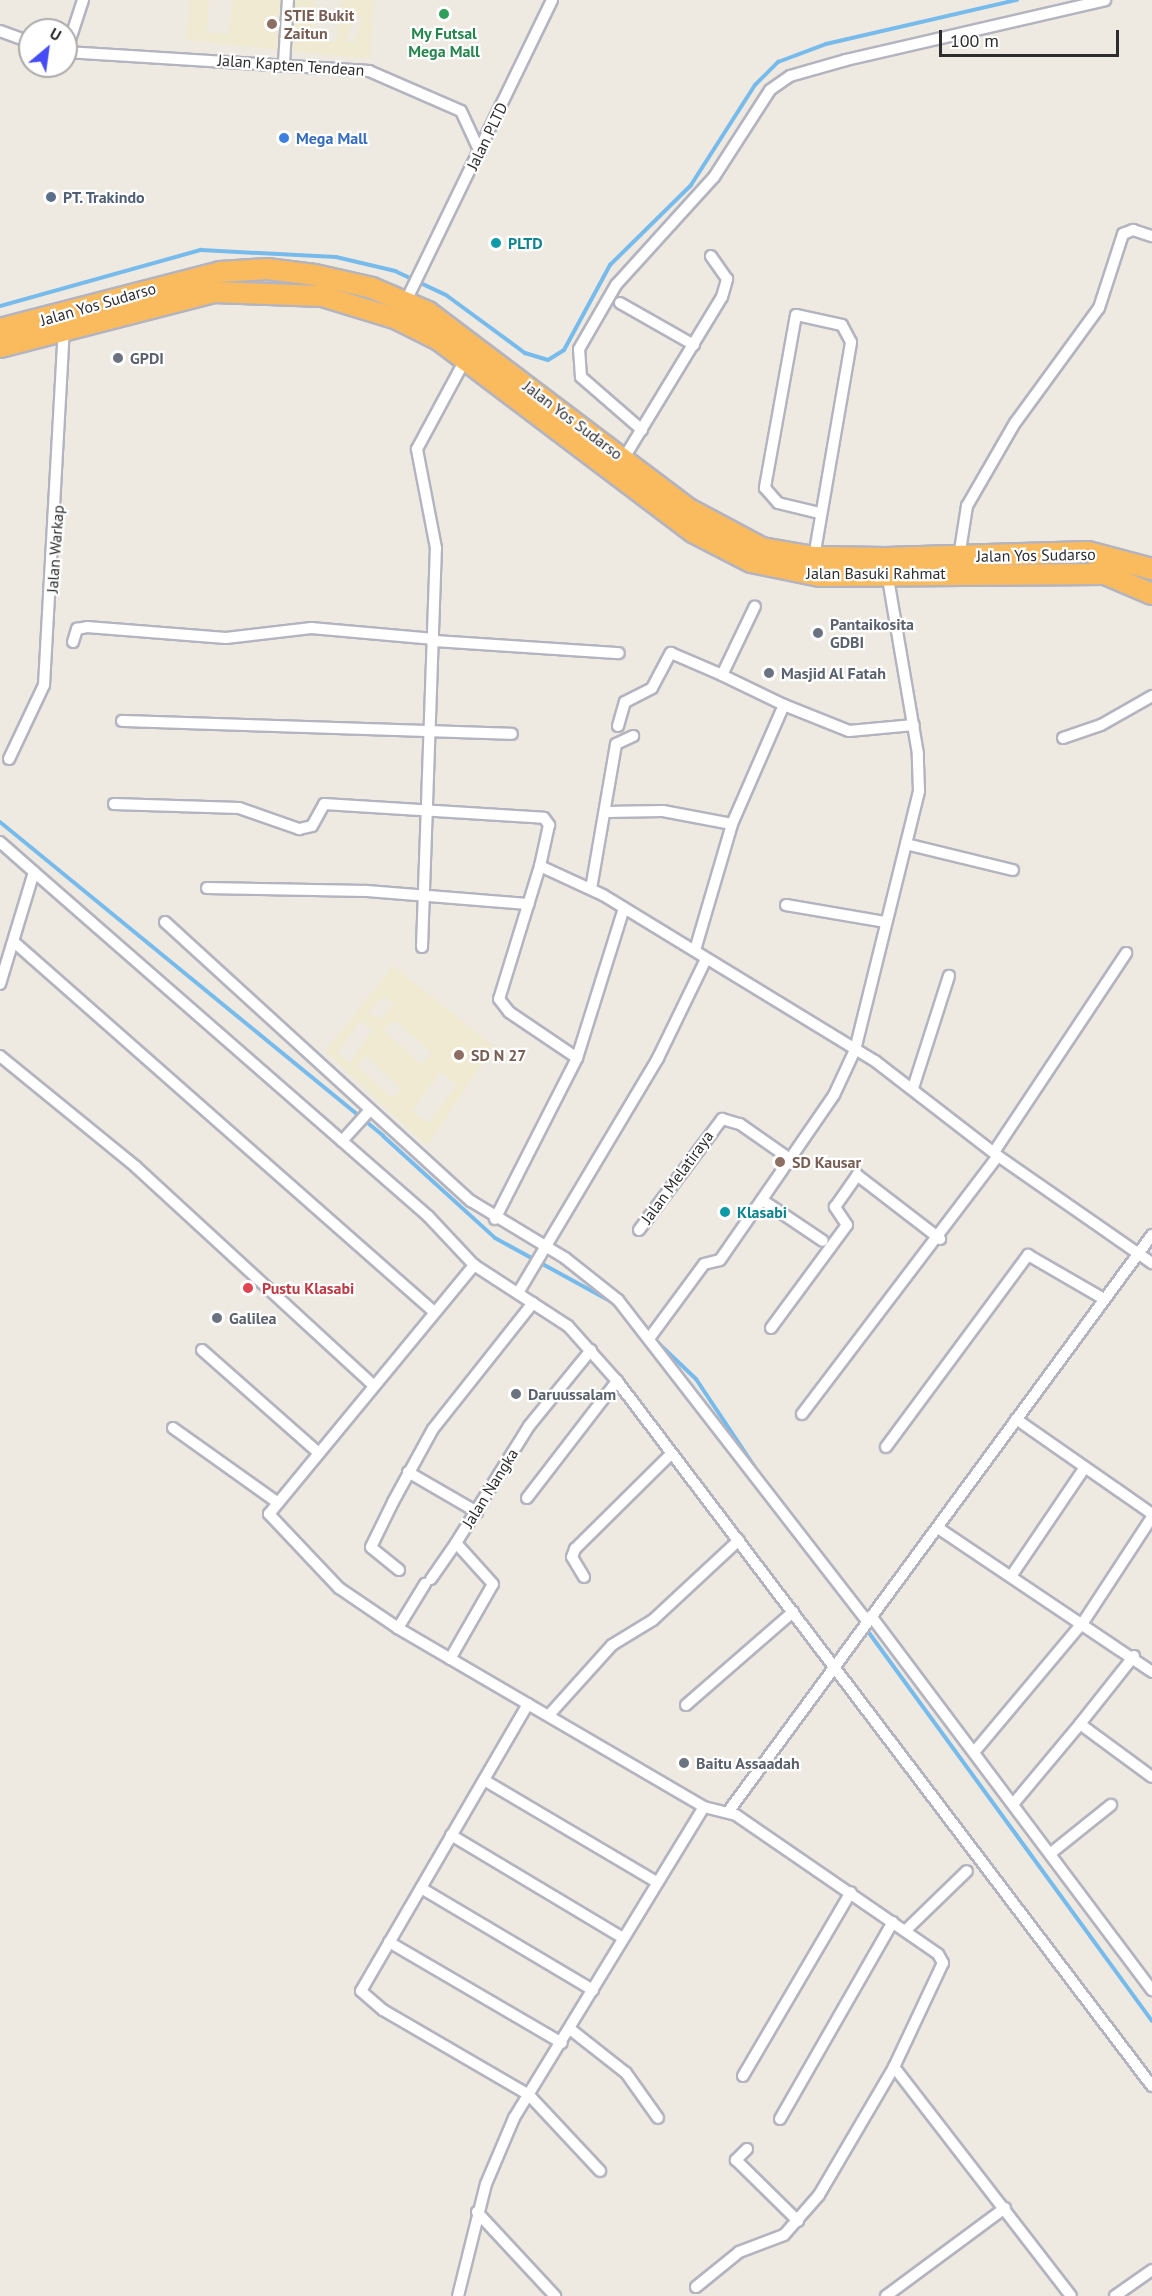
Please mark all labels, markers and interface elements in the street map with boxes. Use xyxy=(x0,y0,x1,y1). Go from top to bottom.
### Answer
place label: STIE Bukit Zaitun xyxy=(284,5,354,43)
marker: My Futsal Mega Mall xyxy=(437,7,451,21)
marker: STIE Bukit Zaitun xyxy=(265,17,279,31)
north arrow xyxy=(18,18,78,78)
scale bar xyxy=(942,18,1122,56)
text: U xyxy=(47,23,65,45)
place label: My Futsal Mega Mall xyxy=(408,23,480,61)
text: 100 m xyxy=(950,29,999,52)
street label: Jalan Kapten Tendean xyxy=(217,50,365,80)
street label: Jalan PLTD xyxy=(462,99,512,173)
place label: Mega Mall xyxy=(296,128,368,148)
marker: Mega Mall xyxy=(277,131,291,145)
place label: PT. Trakindo xyxy=(63,187,146,207)
marker: PT. Trakindo xyxy=(44,190,58,204)
place label: PLTD xyxy=(508,233,543,253)
marker: PLTD xyxy=(489,236,503,250)
street label: Jalan Yos Sudarso xyxy=(38,278,158,330)
place label: GPDI xyxy=(130,348,164,368)
marker: GPDI xyxy=(111,351,125,365)
street label: Jalan Yos Sudarso xyxy=(519,376,627,464)
street label: Jalan Warkap xyxy=(42,504,68,594)
street label: Jalan Yos Sudarso xyxy=(976,544,1096,566)
street label: Jalan Basuki Rahmat xyxy=(806,563,946,583)
place label: Pantaikosita GDBI xyxy=(830,614,914,652)
marker: Pantaikosita GDBI xyxy=(811,626,825,640)
place label: Masjid Al Fatah xyxy=(781,663,886,683)
marker: Masjid Al Fatah xyxy=(762,666,776,680)
place label: SD N 27 xyxy=(471,1045,527,1065)
marker: SD N 27 xyxy=(452,1048,466,1062)
street label: Jalan Melatiraya xyxy=(637,1127,717,1227)
place label: SD Kausar xyxy=(792,1152,861,1172)
marker: SD Kausar xyxy=(773,1155,787,1169)
place label: Klasabi xyxy=(737,1202,787,1222)
marker: Klasabi xyxy=(718,1205,732,1219)
place label: Pustu Klasabi xyxy=(262,1278,354,1298)
marker: Pustu Klasabi xyxy=(239,1279,257,1297)
place label: Galilea xyxy=(229,1308,276,1328)
marker: Galilea xyxy=(210,1311,224,1325)
place label: Daruussalam xyxy=(528,1384,616,1404)
marker: Daruussalam xyxy=(509,1387,523,1401)
street label: Jalan Nangka xyxy=(458,1445,522,1531)
place label: Baitu Assaadah xyxy=(696,1753,800,1773)
marker: Baitu Assaadah xyxy=(677,1756,691,1770)

